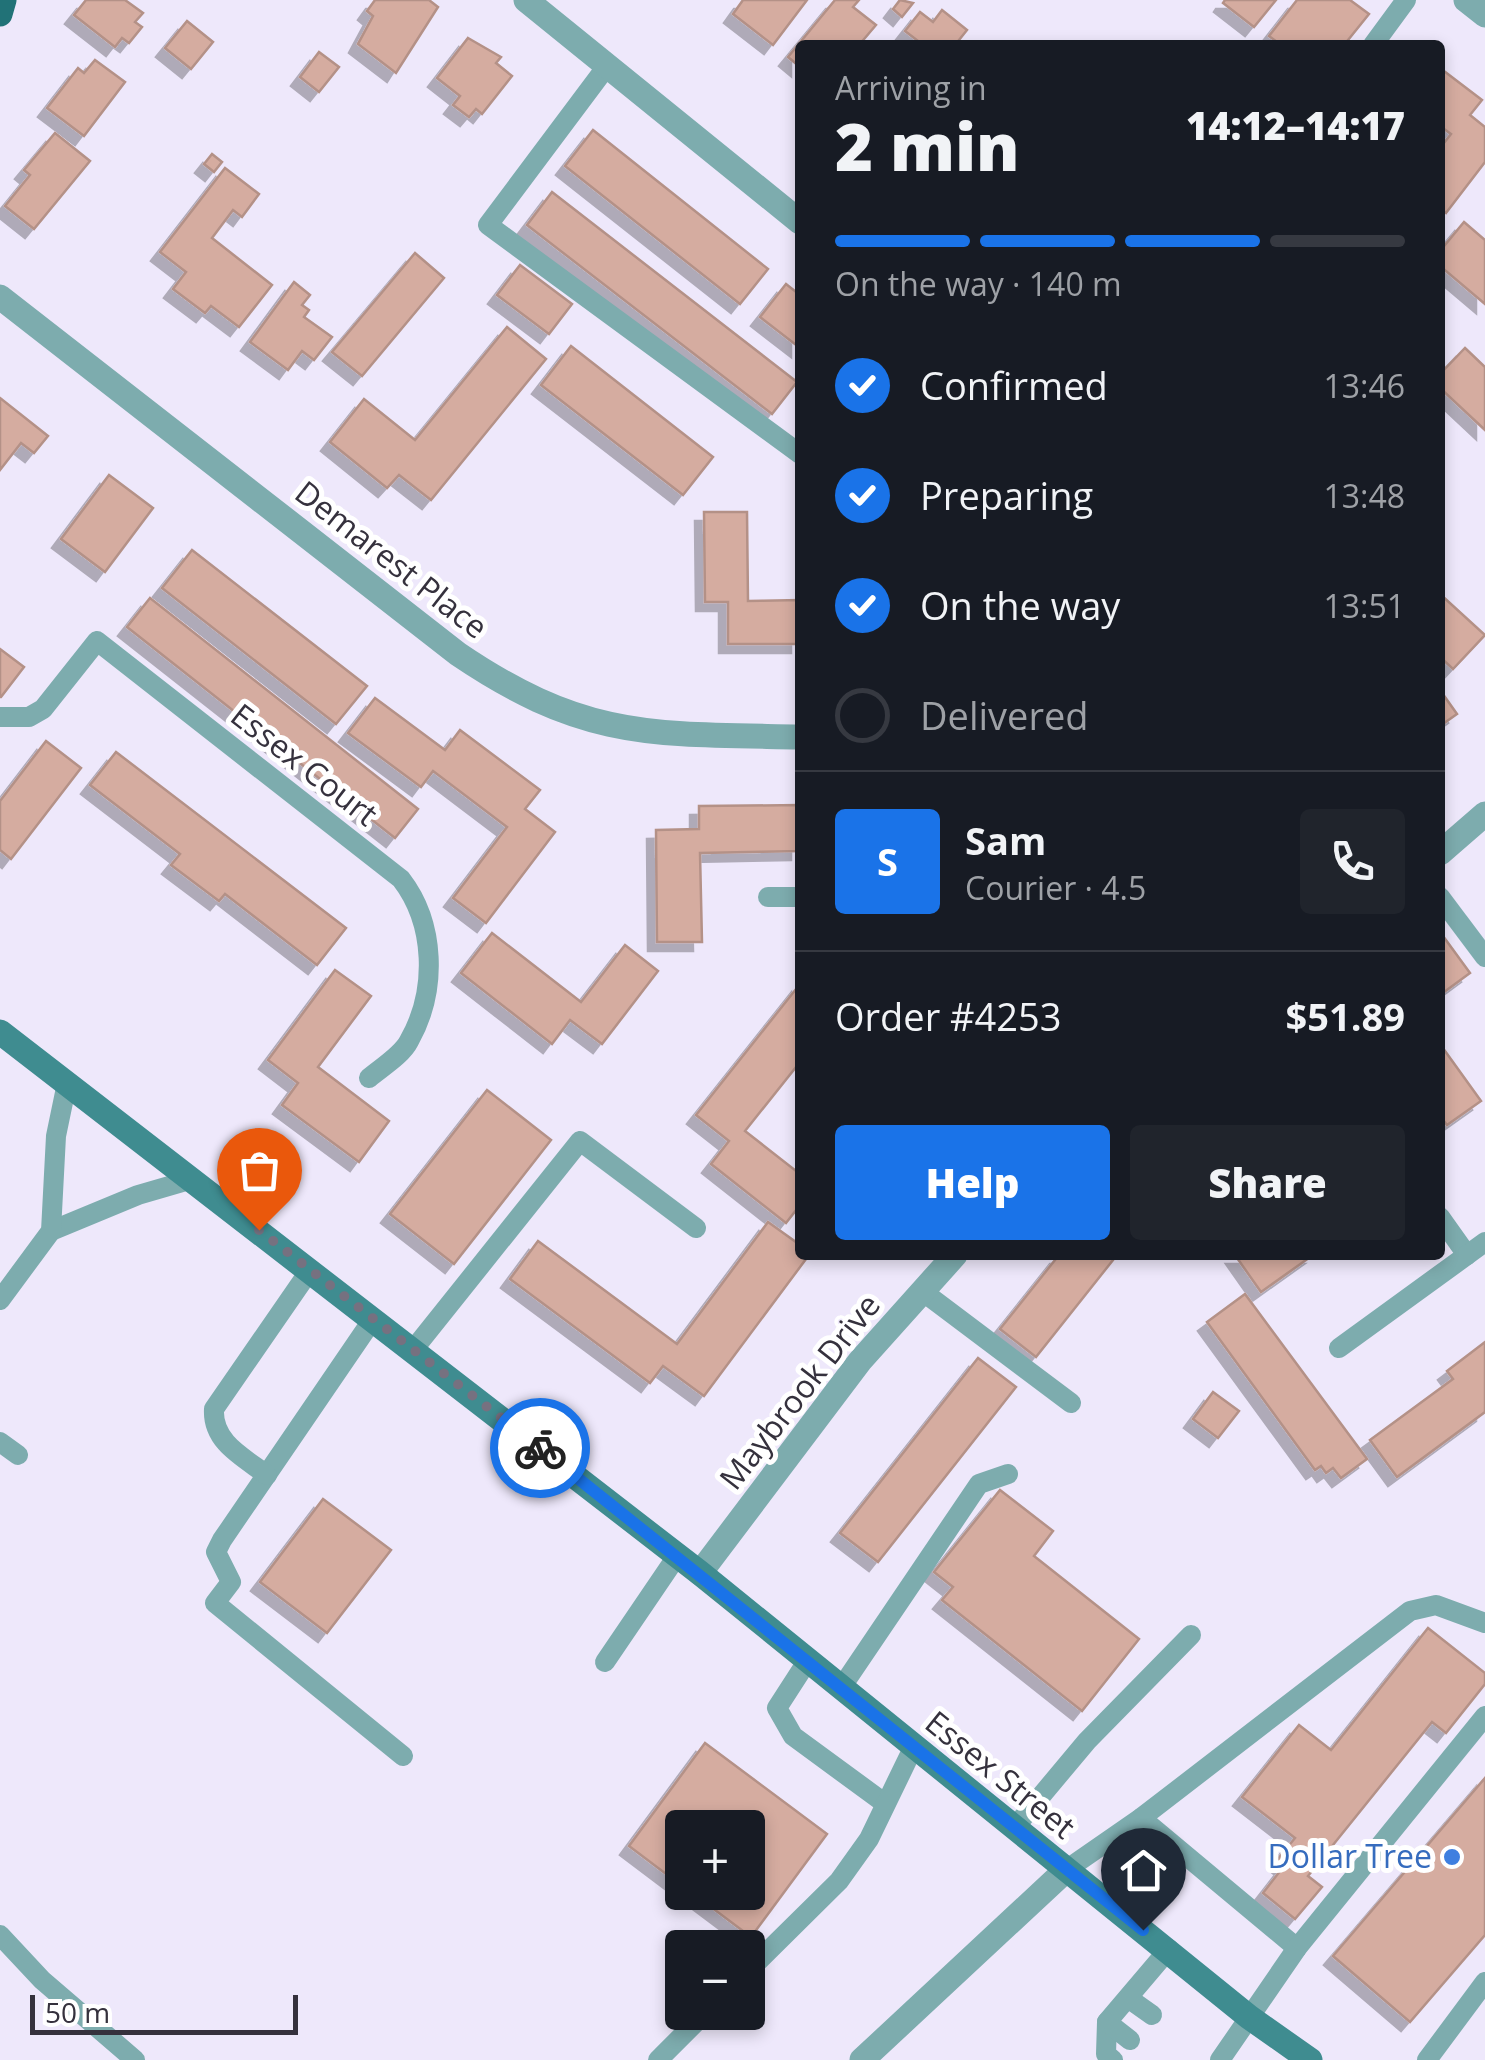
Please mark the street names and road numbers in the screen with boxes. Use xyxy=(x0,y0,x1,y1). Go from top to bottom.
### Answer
street label: Demarest Place xyxy=(287,470,497,647)
street label: Essex Court xyxy=(223,693,387,835)
street label: Maybrook Drive xyxy=(709,1284,889,1498)
street label: Essex Street xyxy=(917,1700,1085,1847)

